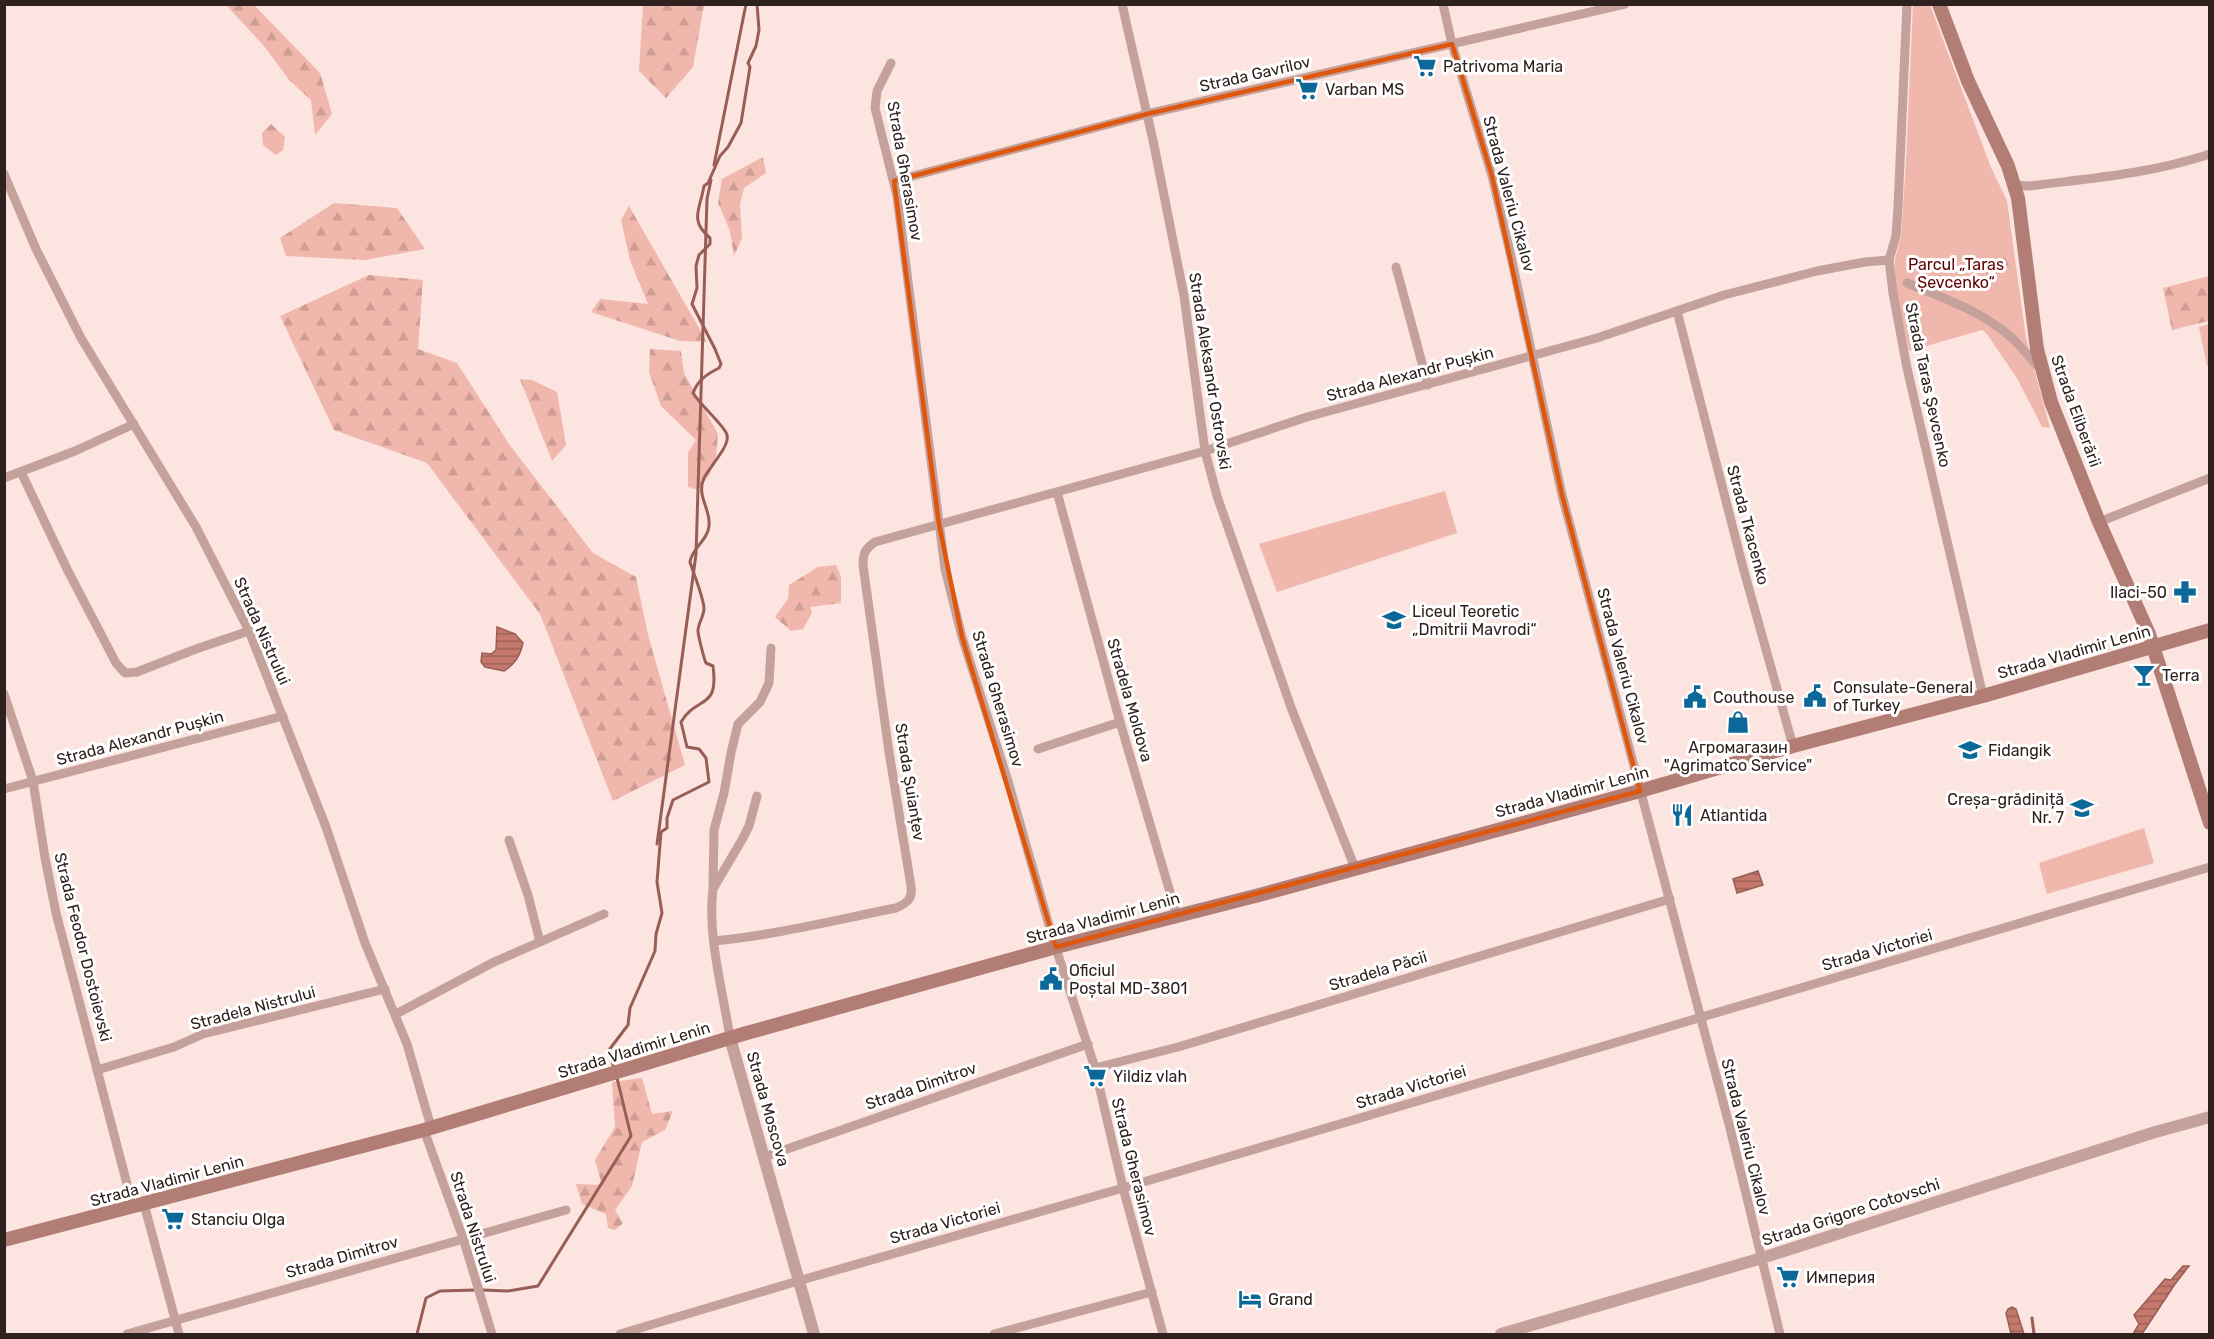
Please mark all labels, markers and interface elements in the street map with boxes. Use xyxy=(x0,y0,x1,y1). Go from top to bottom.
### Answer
street label: Strada Gavrilov xyxy=(1198,52,1312,96)
supermarket icon: Patrivoma Maria xyxy=(1412,53,1438,79)
place label: Patrivoma Maria xyxy=(1443,57,1563,76)
supermarket icon: Varban MS xyxy=(1294,76,1320,102)
place label: Varban MS xyxy=(1325,80,1404,99)
street label: Strada Gherasimov xyxy=(883,100,927,243)
street label: Strada Valeriu Cikalov xyxy=(1479,114,1539,274)
park label: Parcul „Taras Șevcenko“ xyxy=(1908,255,2004,292)
street label: Strada Aleksandr Ostrovski xyxy=(1185,271,1235,471)
street label: Strada Taras Șevcenko xyxy=(1901,301,1955,469)
street label: Strada Alexandr Pușkin xyxy=(1324,343,1496,405)
street label: Strada Eliberării xyxy=(2047,352,2105,470)
street label: Strada Tkacenko xyxy=(1723,463,1773,587)
street label: Strada Nistrului xyxy=(230,574,294,688)
pharmacy icon: Ilaci-50 xyxy=(2172,579,2198,605)
place label: Ilaci-50 xyxy=(2110,583,2167,602)
street label: Strada Valeriu Cikalov xyxy=(1593,586,1653,746)
place label: Liceul Teoretic „Dmitrii Mavrodi“ xyxy=(1412,602,1537,639)
school or university icon: Liceul Teoretic „Dmitrii Mavrodi“ xyxy=(1381,607,1407,633)
street label: Strada Vladimir Lenin xyxy=(1995,621,2153,683)
street label: Strada Gherasimov xyxy=(968,628,1028,770)
street label: Stradela Moldova xyxy=(1103,636,1157,764)
bar icon: Terra xyxy=(2131,662,2157,688)
place label: Terra xyxy=(2162,666,2200,685)
place label: Consulate-General of Turkey xyxy=(1833,678,1973,715)
public building icon: Consulate-General of Turkey xyxy=(1802,683,1828,709)
public building icon: Couthouse xyxy=(1682,684,1708,710)
place label: Couthouse xyxy=(1713,688,1794,707)
street label: Strada Alexandr Pușkin xyxy=(54,707,226,769)
shop icon: Агромагазин "Agrimatco Service" xyxy=(1725,709,1751,735)
street label: Strada Șuianțev xyxy=(891,722,929,842)
school or university icon: Fidangik xyxy=(1957,737,1983,763)
place label: Агромагазин "Agrimatco Service" xyxy=(1664,738,1812,775)
place label: Fidangik xyxy=(1988,741,2052,760)
street label: Strada Vladimir Lenin xyxy=(1493,762,1651,822)
place label: Creșa-grădiniță Nr. 7 xyxy=(1947,790,2064,827)
school or university icon: Creșa-grădiniță Nr. 7 xyxy=(2069,795,2095,821)
restaurant icon: Atlantida xyxy=(1669,802,1695,828)
place label: Atlantida xyxy=(1700,806,1767,825)
street label: Strada Feodor Dostoievski xyxy=(50,851,116,1043)
street label: Strada Vladimir Lenin xyxy=(1024,888,1182,948)
street label: Strada Victoriei xyxy=(1819,925,1935,975)
street label: Stradela Păcii xyxy=(1327,947,1429,995)
place label: Oficiul Poștal MD-3801 xyxy=(1069,961,1187,998)
public building icon: Oficiul Poștal MD-3801 xyxy=(1038,966,1064,992)
street label: Stradela Nistrului xyxy=(188,982,318,1034)
street label: Strada Vladimir Lenin xyxy=(556,1018,712,1082)
street label: Strada Moscova xyxy=(743,1049,793,1169)
street label: Strada Valeriu Cikalov xyxy=(1717,1057,1775,1217)
street label: Strada Dimitrov xyxy=(863,1058,979,1114)
street label: Strada Victoriei xyxy=(1354,1061,1468,1113)
supermarket icon: Yildiz vlah xyxy=(1082,1063,1108,1089)
place label: Yildiz vlah xyxy=(1113,1067,1187,1086)
street label: Strada Gherasimov xyxy=(1108,1096,1160,1238)
street label: Strada Vladimir Lenin xyxy=(88,1151,246,1211)
street label: Strada Nistrului xyxy=(446,1169,500,1285)
street label: Strada Grigore Cotovschi xyxy=(1760,1174,1942,1250)
street label: Strada Victoriei xyxy=(887,1198,1003,1248)
supermarket icon: Stanciu Olga xyxy=(160,1206,186,1232)
place label: Stanciu Olga xyxy=(191,1210,285,1229)
street label: Strada Dimitrov xyxy=(284,1232,401,1282)
supermarket icon: Империя xyxy=(1775,1264,1801,1290)
place label: Империя xyxy=(1806,1268,1875,1287)
hotel icon: Grand xyxy=(1237,1286,1263,1312)
place label: Grand xyxy=(1268,1290,1313,1309)

